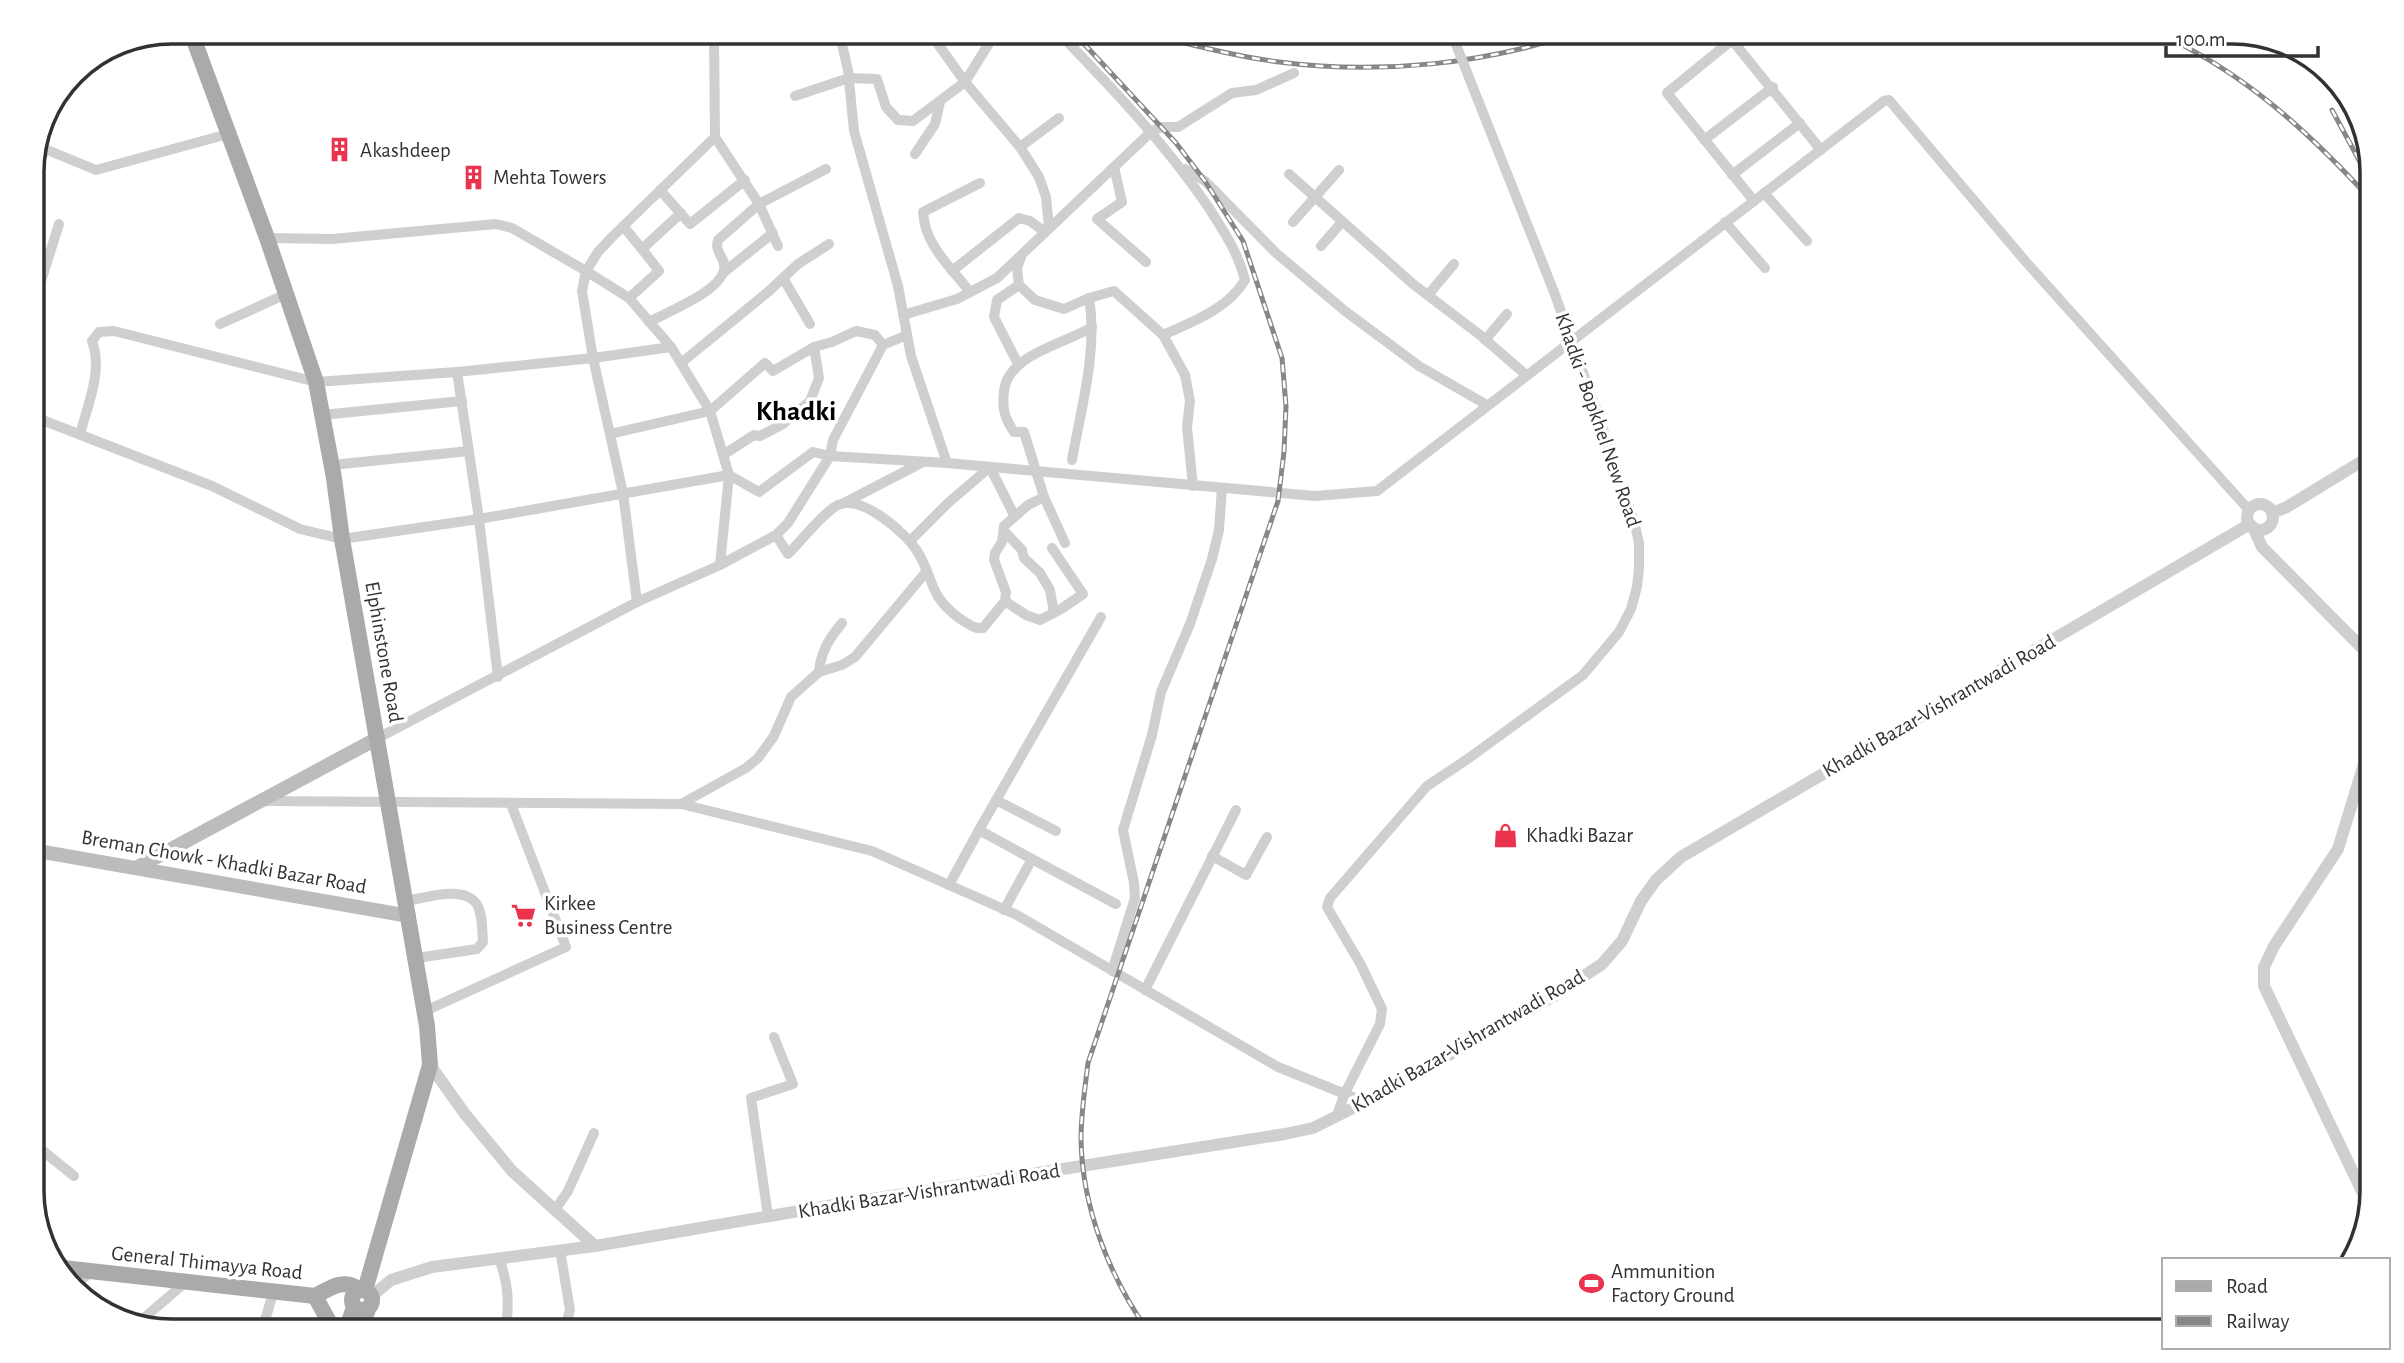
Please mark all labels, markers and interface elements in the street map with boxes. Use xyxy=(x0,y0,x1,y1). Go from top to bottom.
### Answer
scale bar xyxy=(2166,14,2318,58)
text: 100 m xyxy=(2176,29,2226,50)
building icon: Akashdeep xyxy=(326,136,354,164)
place label: Akashdeep xyxy=(360,140,451,161)
building icon: Mehta Towers xyxy=(459,163,487,191)
place label: Mehta Towers xyxy=(493,167,607,188)
street label: Khadki - Bopkhel New Road xyxy=(1551,310,1645,530)
district label: Khadki xyxy=(756,398,836,426)
street label: Elphinstone Road xyxy=(361,580,407,724)
street label: Khadki Bazar-Vishrantwadi Road xyxy=(1819,631,2059,781)
shop icon: Khadki Bazar xyxy=(1492,821,1520,849)
place label: Khadki Bazar xyxy=(1526,825,1633,846)
street label: Breman Chowk - Khadki Bazar Road xyxy=(80,827,368,897)
place label: Kirkee Business Centre xyxy=(544,893,673,938)
supermarket icon: Kirkee Business Centre xyxy=(510,901,538,929)
street label: Khadki Bazar-Vishrantwadi Road xyxy=(1348,966,1588,1116)
street label: Khadki Bazar-Vishrantwadi Road xyxy=(797,1160,1061,1222)
street label: General Thimayya Road xyxy=(110,1243,304,1283)
legend xyxy=(2162,1258,2390,1349)
place label: Ammunition Factory Ground xyxy=(1611,1261,1735,1306)
sports icon: Ammunition Factory Ground xyxy=(1577,1269,1605,1297)
text: Road xyxy=(2226,1276,2268,1297)
text: Railway xyxy=(2226,1311,2289,1332)

